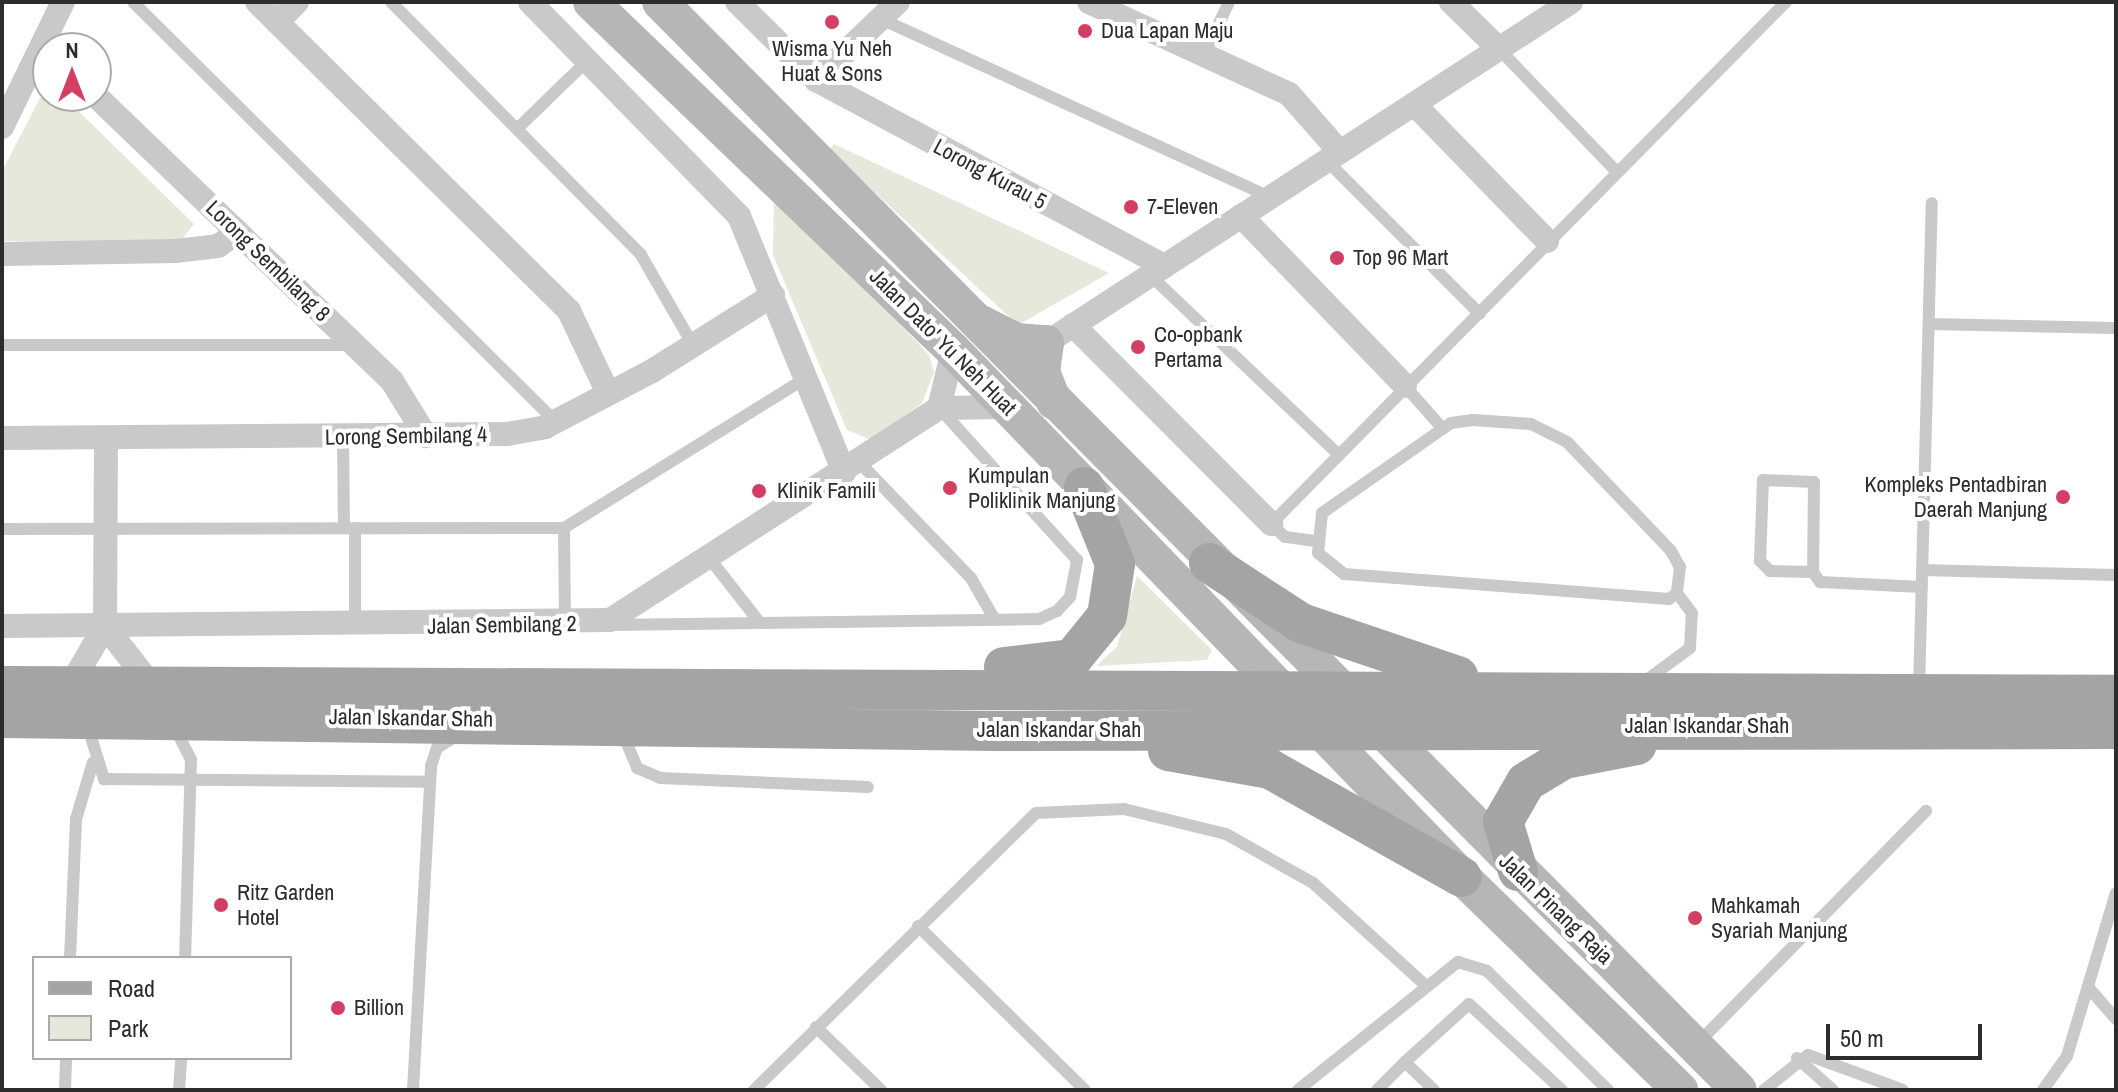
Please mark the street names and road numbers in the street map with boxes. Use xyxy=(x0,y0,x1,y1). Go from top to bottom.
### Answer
street label: Lorong Kurau 5 xyxy=(929,133,1051,215)
street label: Lorong Sembilang 8 xyxy=(200,195,336,327)
street label: Jalan Dato' Yu Neh Huat xyxy=(864,263,1022,421)
street label: Lorong Sembilang 4 xyxy=(325,421,487,451)
street label: Jalan Sembilang 2 xyxy=(427,610,577,640)
street label: Jalan Iskandar Shah xyxy=(329,703,493,733)
street label: Jalan Iskandar Shah xyxy=(1625,713,1789,739)
street label: Jalan Iskandar Shah xyxy=(977,717,1141,743)
street label: Jalan Pinang Raja xyxy=(1494,848,1618,970)

